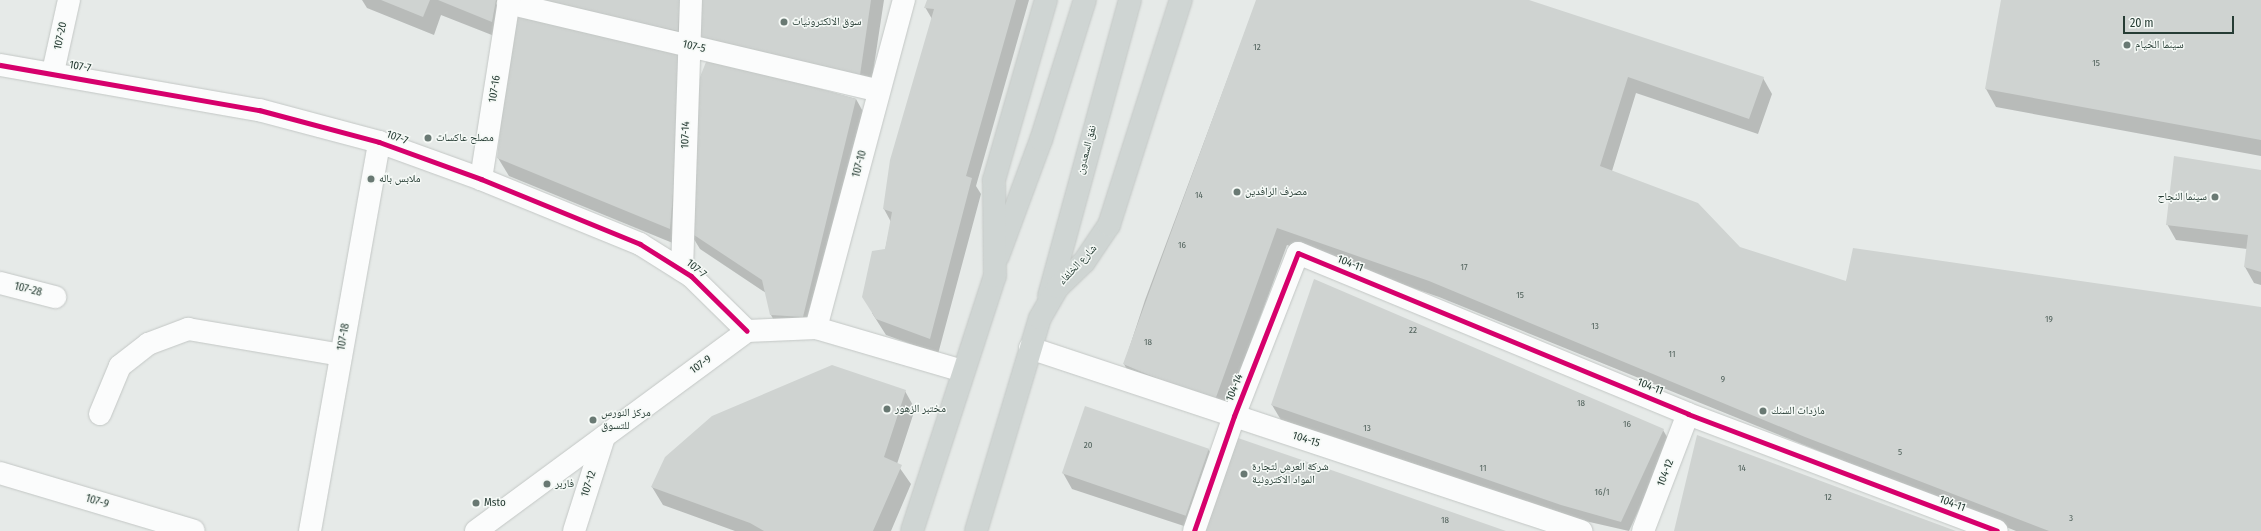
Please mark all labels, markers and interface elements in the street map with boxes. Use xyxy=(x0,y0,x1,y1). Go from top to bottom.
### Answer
scale bar xyxy=(2125,8,2236,34)
place label: سوق الالكترونيات xyxy=(792,15,862,29)
text: 20 m xyxy=(2130,16,2154,30)
marker: سوق الالكترونيات xyxy=(779,17,789,27)
street label: 107-20 xyxy=(52,21,70,51)
street label: 107-5 xyxy=(681,38,707,56)
place label: سينما الخيام xyxy=(2135,38,2184,52)
marker: سينما الخيام xyxy=(2122,40,2132,50)
house number: 12 xyxy=(1253,42,1261,52)
house number: 15 xyxy=(2092,58,2100,68)
street label: 107-7 xyxy=(68,59,92,75)
street label: 107-16 xyxy=(486,74,504,104)
street label: 107-14 xyxy=(679,121,693,149)
street label: نفق السعدون xyxy=(1074,124,1100,176)
street label: 107-7 xyxy=(384,128,410,148)
place label: مصلح عاكسات xyxy=(436,131,494,145)
marker: مصلح عاكسات xyxy=(423,133,433,143)
street label: 107-10 xyxy=(850,149,870,179)
place label: ملابس باله xyxy=(379,172,421,186)
marker: ملابس باله xyxy=(366,174,376,184)
place label: مصرف الرافدين xyxy=(1245,185,1307,199)
marker: مصرف الرافدين xyxy=(1232,187,1242,197)
house number: 14 xyxy=(1195,190,1203,200)
place label: سينما النجاح xyxy=(2157,190,2207,204)
marker: سينما النجاح xyxy=(2210,192,2220,202)
house number: 16 xyxy=(1178,240,1186,250)
street label: شارع الخلفاء xyxy=(1056,242,1100,288)
street label: 104-11 xyxy=(1335,253,1365,275)
street label: 107-7 xyxy=(683,257,709,281)
house number: 17 xyxy=(1460,262,1468,272)
street label: 107-28 xyxy=(13,280,43,300)
house number: 15 xyxy=(1516,290,1524,300)
house number: 19 xyxy=(2045,314,2053,324)
house number: 13 xyxy=(1591,321,1599,331)
street label: 107-18 xyxy=(335,322,353,352)
house number: 22 xyxy=(1409,325,1417,335)
house number: 18 xyxy=(1144,337,1152,347)
house number: 11 xyxy=(1669,349,1675,359)
street label: 107-9 xyxy=(688,353,714,377)
street label: 104-14 xyxy=(1224,372,1246,404)
house number: 9 xyxy=(1721,374,1725,384)
street label: 104-11 xyxy=(1635,376,1665,398)
house number: 18 xyxy=(1577,398,1585,408)
place label: مختبر الزهور xyxy=(895,402,946,416)
marker: مختبر الزهور xyxy=(882,404,892,414)
place label: مازدات السنك xyxy=(1771,404,1825,418)
marker: مازدات السنك xyxy=(1758,406,1768,416)
place label: مركز النورس للتسوق xyxy=(601,407,651,433)
marker: مركز النورس للتسوق xyxy=(588,415,598,425)
house number: 16 xyxy=(1623,419,1631,429)
house number: 13 xyxy=(1363,423,1371,433)
street label: 104-15 xyxy=(1291,429,1321,451)
house number: 20 xyxy=(1084,440,1092,450)
house number: 5 xyxy=(1898,447,1902,457)
street label: 104-12 xyxy=(1655,458,1677,488)
place label: شركة العرش لتجارة المواد الاكترونية xyxy=(1252,461,1329,487)
house number: 11 xyxy=(1480,463,1486,473)
house number: 14 xyxy=(1738,463,1746,473)
street label: 107-12 xyxy=(579,469,599,499)
marker: شركة العرش لتجارة المواد الاكترونية xyxy=(1239,469,1249,479)
place label: فاربر xyxy=(555,477,574,491)
marker: فاربر xyxy=(542,479,552,489)
house number: 16/1 xyxy=(1595,487,1609,497)
street label: 107-9 xyxy=(84,492,110,512)
house number: 12 xyxy=(1824,492,1832,502)
street label: 104-11 xyxy=(1937,493,1967,515)
place label: Msto xyxy=(484,496,506,510)
marker: Msto xyxy=(471,498,481,508)
house number: 3 xyxy=(2069,513,2073,523)
house number: 18 xyxy=(1441,515,1449,525)

